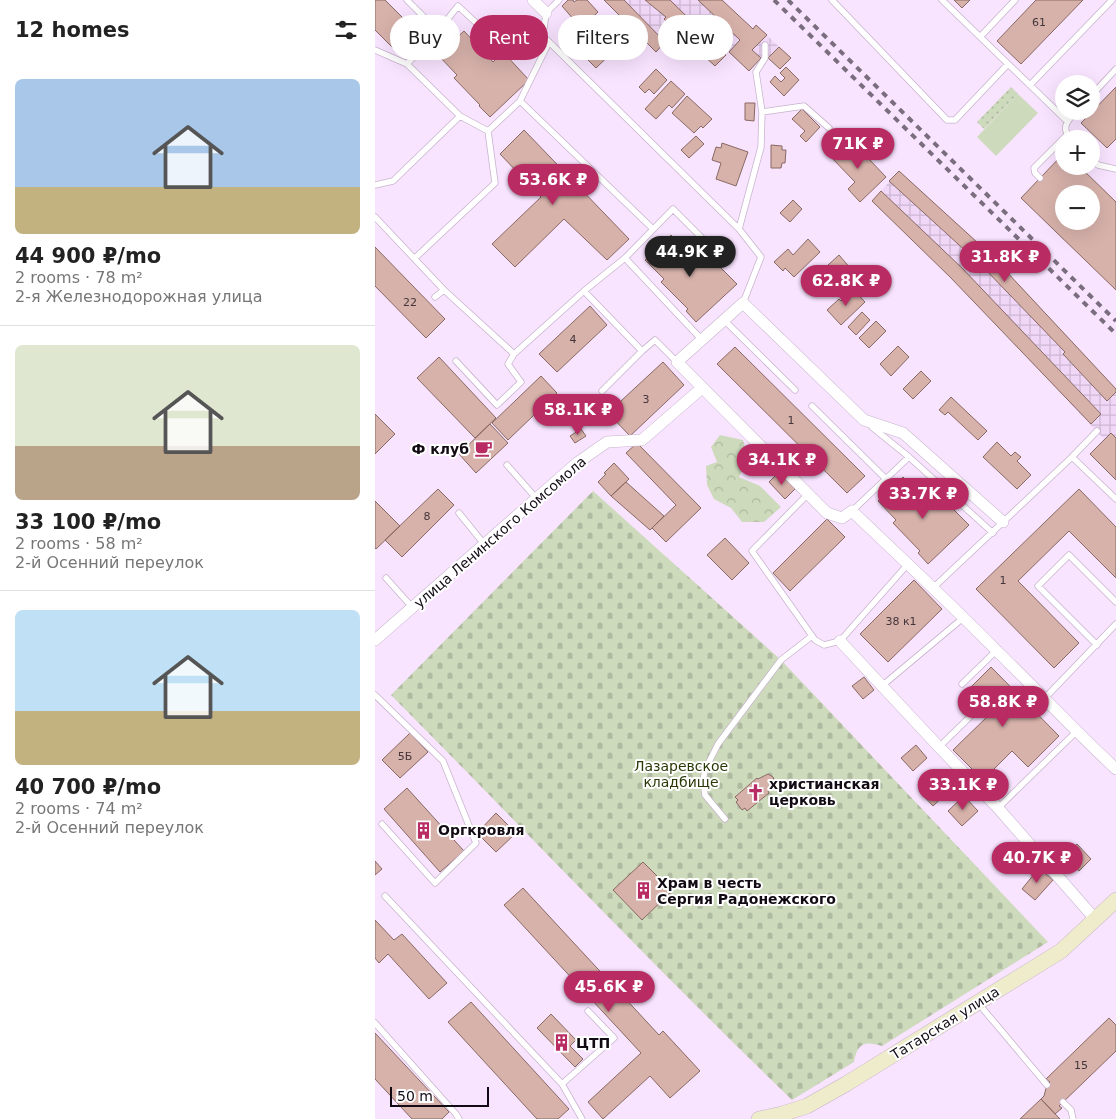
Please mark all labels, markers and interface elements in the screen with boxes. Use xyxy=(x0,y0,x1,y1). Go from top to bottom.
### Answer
chip: Buy xyxy=(390,15,460,60)
chip: Rent xyxy=(470,15,548,60)
chip: Filters xyxy=(558,15,648,60)
chip: New xyxy=(658,15,733,60)
icon: filters xyxy=(332,16,360,44)
house number: 61 xyxy=(1032,16,1046,29)
text: 12 homes xyxy=(15,18,130,42)
map controls xyxy=(1055,75,1100,230)
button: layers xyxy=(1055,75,1100,120)
icon: home xyxy=(143,112,233,202)
pin: 71K ₽ xyxy=(823,128,893,170)
button: + xyxy=(1055,130,1100,175)
text: 71K ₽ xyxy=(832,134,884,153)
pin: 53.6K ₽ xyxy=(507,164,599,206)
text: 53.6K ₽ xyxy=(519,170,587,189)
button: − xyxy=(1055,185,1100,230)
pin: 44.9K ₽ xyxy=(644,236,736,278)
pin: 31.8K ₽ xyxy=(959,240,1051,283)
text: 44.9K ₽ xyxy=(656,242,724,261)
text: 44 900 ₽/mo xyxy=(15,244,161,268)
text: 31.8K ₽ xyxy=(971,247,1039,266)
pin: 62.8K ₽ xyxy=(800,264,892,307)
text: 2 rooms · 78 m² xyxy=(15,268,143,287)
text: 62.8K ₽ xyxy=(812,271,880,290)
text: 2-я Железнодорожная улица xyxy=(15,287,263,306)
house number: 22 xyxy=(403,296,417,309)
house number: 4 xyxy=(570,333,577,346)
icon: home xyxy=(143,377,233,467)
house number: 3 xyxy=(643,393,650,406)
pin: 58.1K ₽ xyxy=(532,394,624,436)
text: 58.1K ₽ xyxy=(544,400,612,419)
house number: 1 xyxy=(788,414,795,427)
cafe icon: Ф клуб xyxy=(473,439,493,459)
place label: Ф клуб xyxy=(412,441,469,457)
pin: 34.1K ₽ xyxy=(736,444,828,486)
text: 34.1K ₽ xyxy=(748,450,816,469)
street label: улица Ленинского Комсомола xyxy=(411,453,589,611)
pin: 33.7K ₽ xyxy=(877,478,969,520)
text: 33.7K ₽ xyxy=(889,484,957,503)
text: 33 100 ₽/mo xyxy=(15,510,161,534)
house number: 8 xyxy=(424,510,431,523)
text: 2 rooms · 58 m² xyxy=(15,534,143,553)
text: 2-й Осенний переулок xyxy=(15,553,204,572)
house number: 1 xyxy=(1000,574,1007,587)
house number: 38 к1 xyxy=(885,615,917,628)
icon: home xyxy=(143,642,233,732)
pin: 58.8K ₽ xyxy=(957,686,1049,728)
text: 58.8K ₽ xyxy=(969,692,1037,711)
house number: 5Б xyxy=(398,750,412,763)
park label: Лазаревское кладбище xyxy=(634,758,728,790)
pin: 33.1K ₽ xyxy=(917,768,1009,811)
text: 40 700 ₽/mo xyxy=(15,775,161,799)
text: 33.1K ₽ xyxy=(929,775,997,794)
place label: христианская церковь xyxy=(769,776,879,808)
church icon: христианская церковь xyxy=(745,782,765,802)
text: 2 rooms · 74 m² xyxy=(15,799,143,818)
text: 2-й Осенний переулок xyxy=(15,818,204,837)
building icon: Оргкровля xyxy=(414,820,434,840)
place label: Оргкровля xyxy=(438,822,524,838)
pin: 40.7K ₽ xyxy=(991,842,1083,884)
text: 40.7K ₽ xyxy=(1003,848,1071,867)
place label: Храм в честь Сергия Радонежского xyxy=(657,875,836,907)
building icon: Храм в честь Сергия Радонежского xyxy=(633,881,653,901)
pin: 45.6K ₽ xyxy=(563,970,655,1013)
text: 45.6K ₽ xyxy=(575,977,643,996)
street label: Татарская улица xyxy=(887,983,1002,1063)
building icon: ЦТП xyxy=(552,1033,572,1053)
place label: ЦТП xyxy=(576,1035,610,1051)
house number: 15 xyxy=(1074,1059,1088,1072)
scale bar xyxy=(390,1084,489,1107)
text: 50 m xyxy=(397,1088,433,1104)

